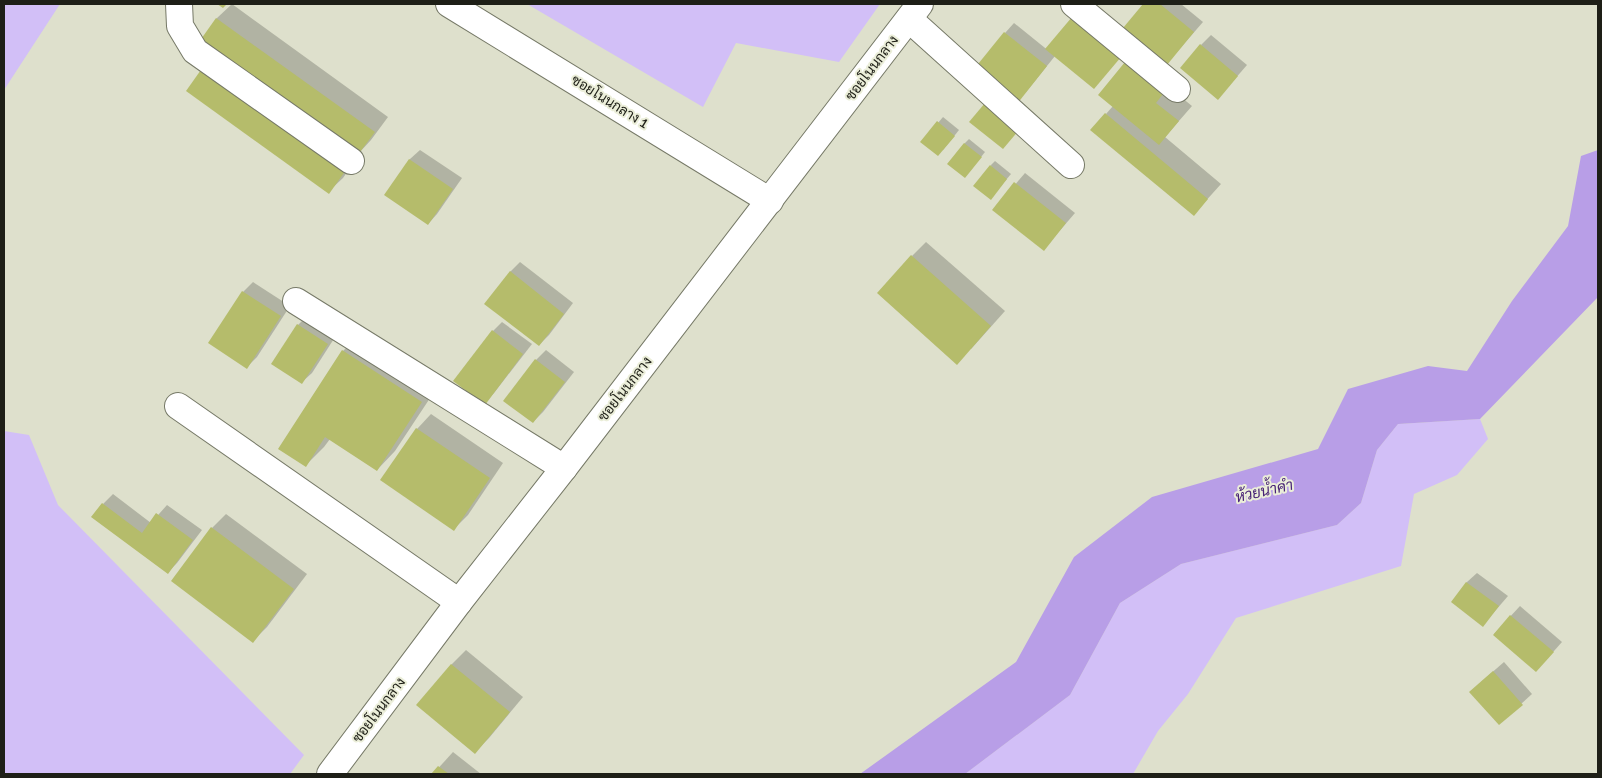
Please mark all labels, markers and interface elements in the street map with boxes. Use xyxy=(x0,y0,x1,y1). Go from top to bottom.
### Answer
street label: ซอยโนนกลาง xyxy=(842,32,902,104)
street label: ซอยโนนกลาง 1 xyxy=(568,71,652,133)
street label: ซอยโนนกลาง xyxy=(594,353,656,425)
water label: ห้วยน้ำคำ xyxy=(1232,472,1295,506)
street label: ซอยโนนกลาง xyxy=(349,674,409,746)

